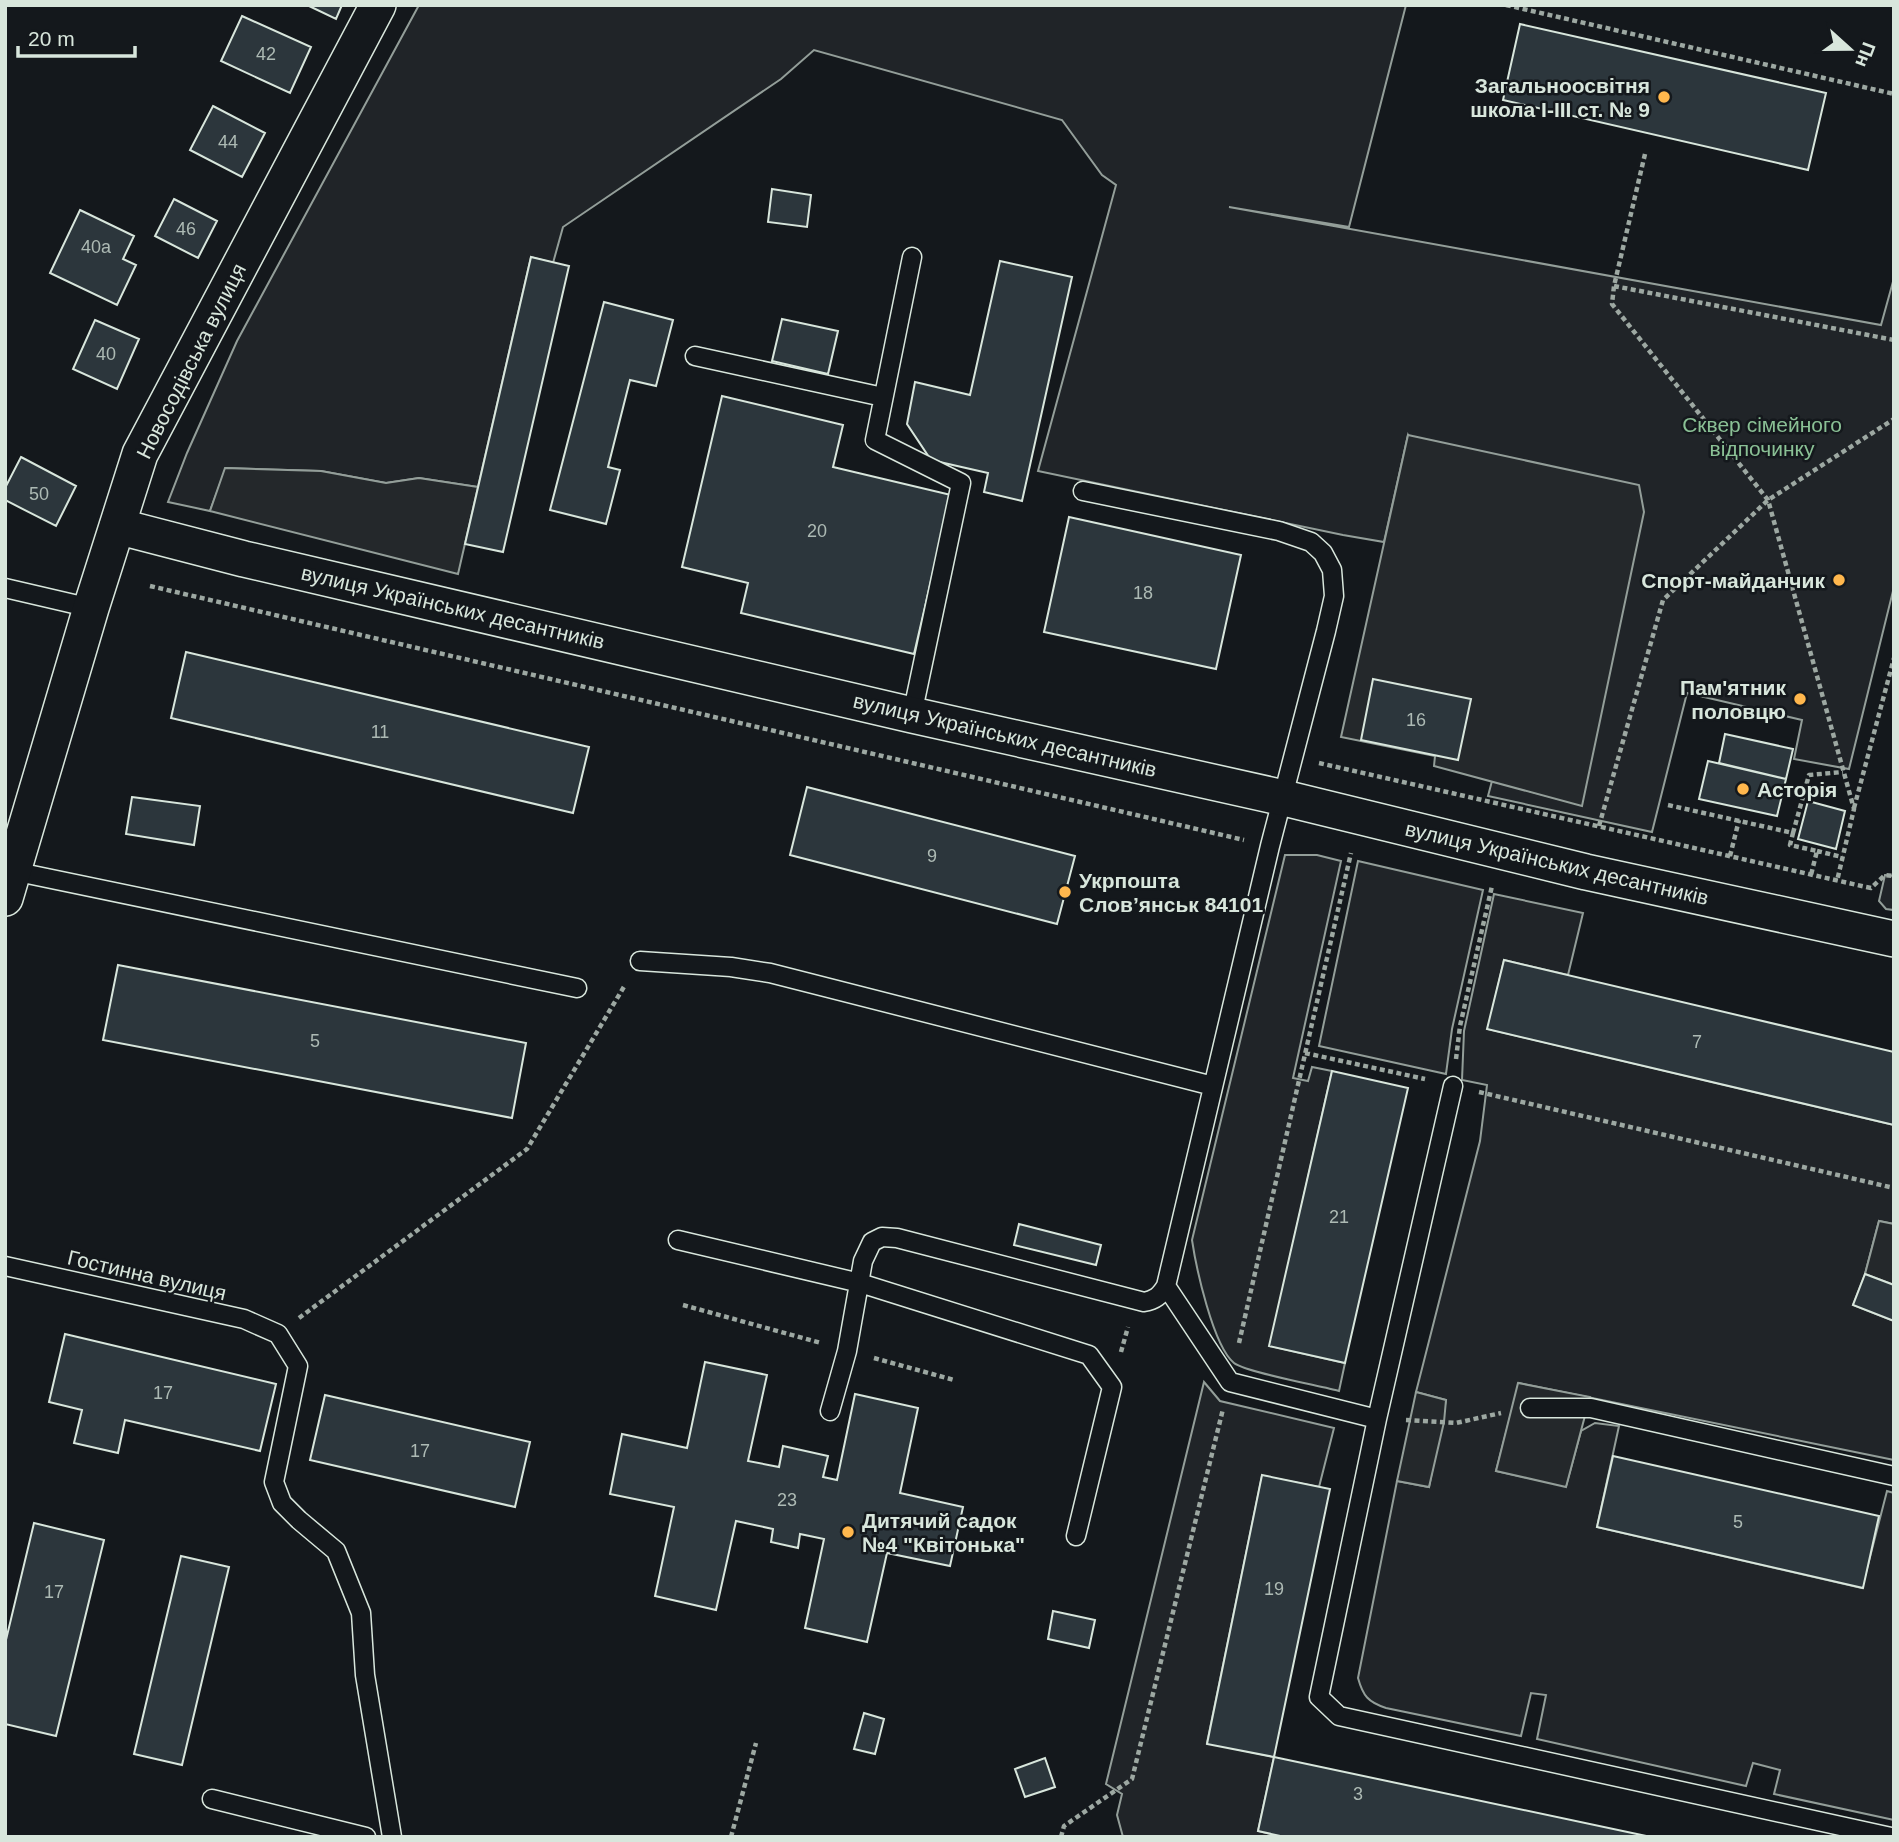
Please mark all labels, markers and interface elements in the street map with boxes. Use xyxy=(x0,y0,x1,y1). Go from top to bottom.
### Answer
scale bar xyxy=(18,14,135,58)
north arrow xyxy=(1815,14,1885,84)
text: 20 m xyxy=(28,27,75,50)
text: Пн xyxy=(1851,39,1880,70)
house number: 42 xyxy=(256,44,276,64)
place label: Загальноосвітня школа І-ІІІ ст. № 9 xyxy=(1470,74,1650,121)
marker: Загальноосвітня школа І-ІІІ ст. № 9 xyxy=(1656,89,1672,105)
house number: 44 xyxy=(218,132,238,152)
house number: 46 xyxy=(176,219,196,239)
house number: 40а xyxy=(81,237,112,257)
street label: Новосодівська вулиця xyxy=(132,260,250,462)
house number: 40 xyxy=(96,344,116,364)
park label: Сквер сімейного відпочинку xyxy=(1682,413,1842,460)
house number: 50 xyxy=(29,484,49,504)
house number: 20 xyxy=(807,521,827,541)
street label: вулиця Українських десантників xyxy=(299,561,607,653)
place label: Спорт-майданчик xyxy=(1641,569,1825,592)
marker: Спорт-майданчик xyxy=(1831,572,1847,588)
house number: 18 xyxy=(1133,583,1153,603)
place label: Пам'ятник половцю xyxy=(1680,676,1786,723)
street label: вулиця Українських десантників xyxy=(851,689,1159,781)
marker: Пам'ятник половцю xyxy=(1792,691,1808,707)
house number: 16 xyxy=(1406,710,1426,730)
house number: 11 xyxy=(371,722,389,742)
place label: Асторія xyxy=(1757,778,1837,801)
marker: Асторія xyxy=(1735,781,1751,797)
street label: вулиця Українських десантників xyxy=(1403,817,1711,909)
house number: 9 xyxy=(927,846,937,866)
place label: Укрпошта Слов’янськ 84101 xyxy=(1079,869,1263,916)
marker: Укрпошта Слов’янськ 84101 xyxy=(1057,884,1073,900)
house number: 5 xyxy=(310,1031,320,1051)
house number: 7 xyxy=(1692,1032,1702,1052)
house number: 21 xyxy=(1329,1207,1349,1227)
street label: Гостинна вулиця xyxy=(65,1246,229,1304)
house number: 17 xyxy=(153,1383,173,1403)
house number: 17 xyxy=(410,1441,430,1461)
house number: 23 xyxy=(777,1490,797,1510)
place label: Дитячий садок №4 "Квітонька" xyxy=(862,1509,1025,1556)
house number: 5 xyxy=(1733,1512,1743,1532)
marker: Дитячий садок №4 "Квітонька" xyxy=(840,1524,856,1540)
house number: 19 xyxy=(1264,1579,1284,1599)
house number: 17 xyxy=(44,1582,64,1602)
house number: 3 xyxy=(1353,1784,1363,1804)

